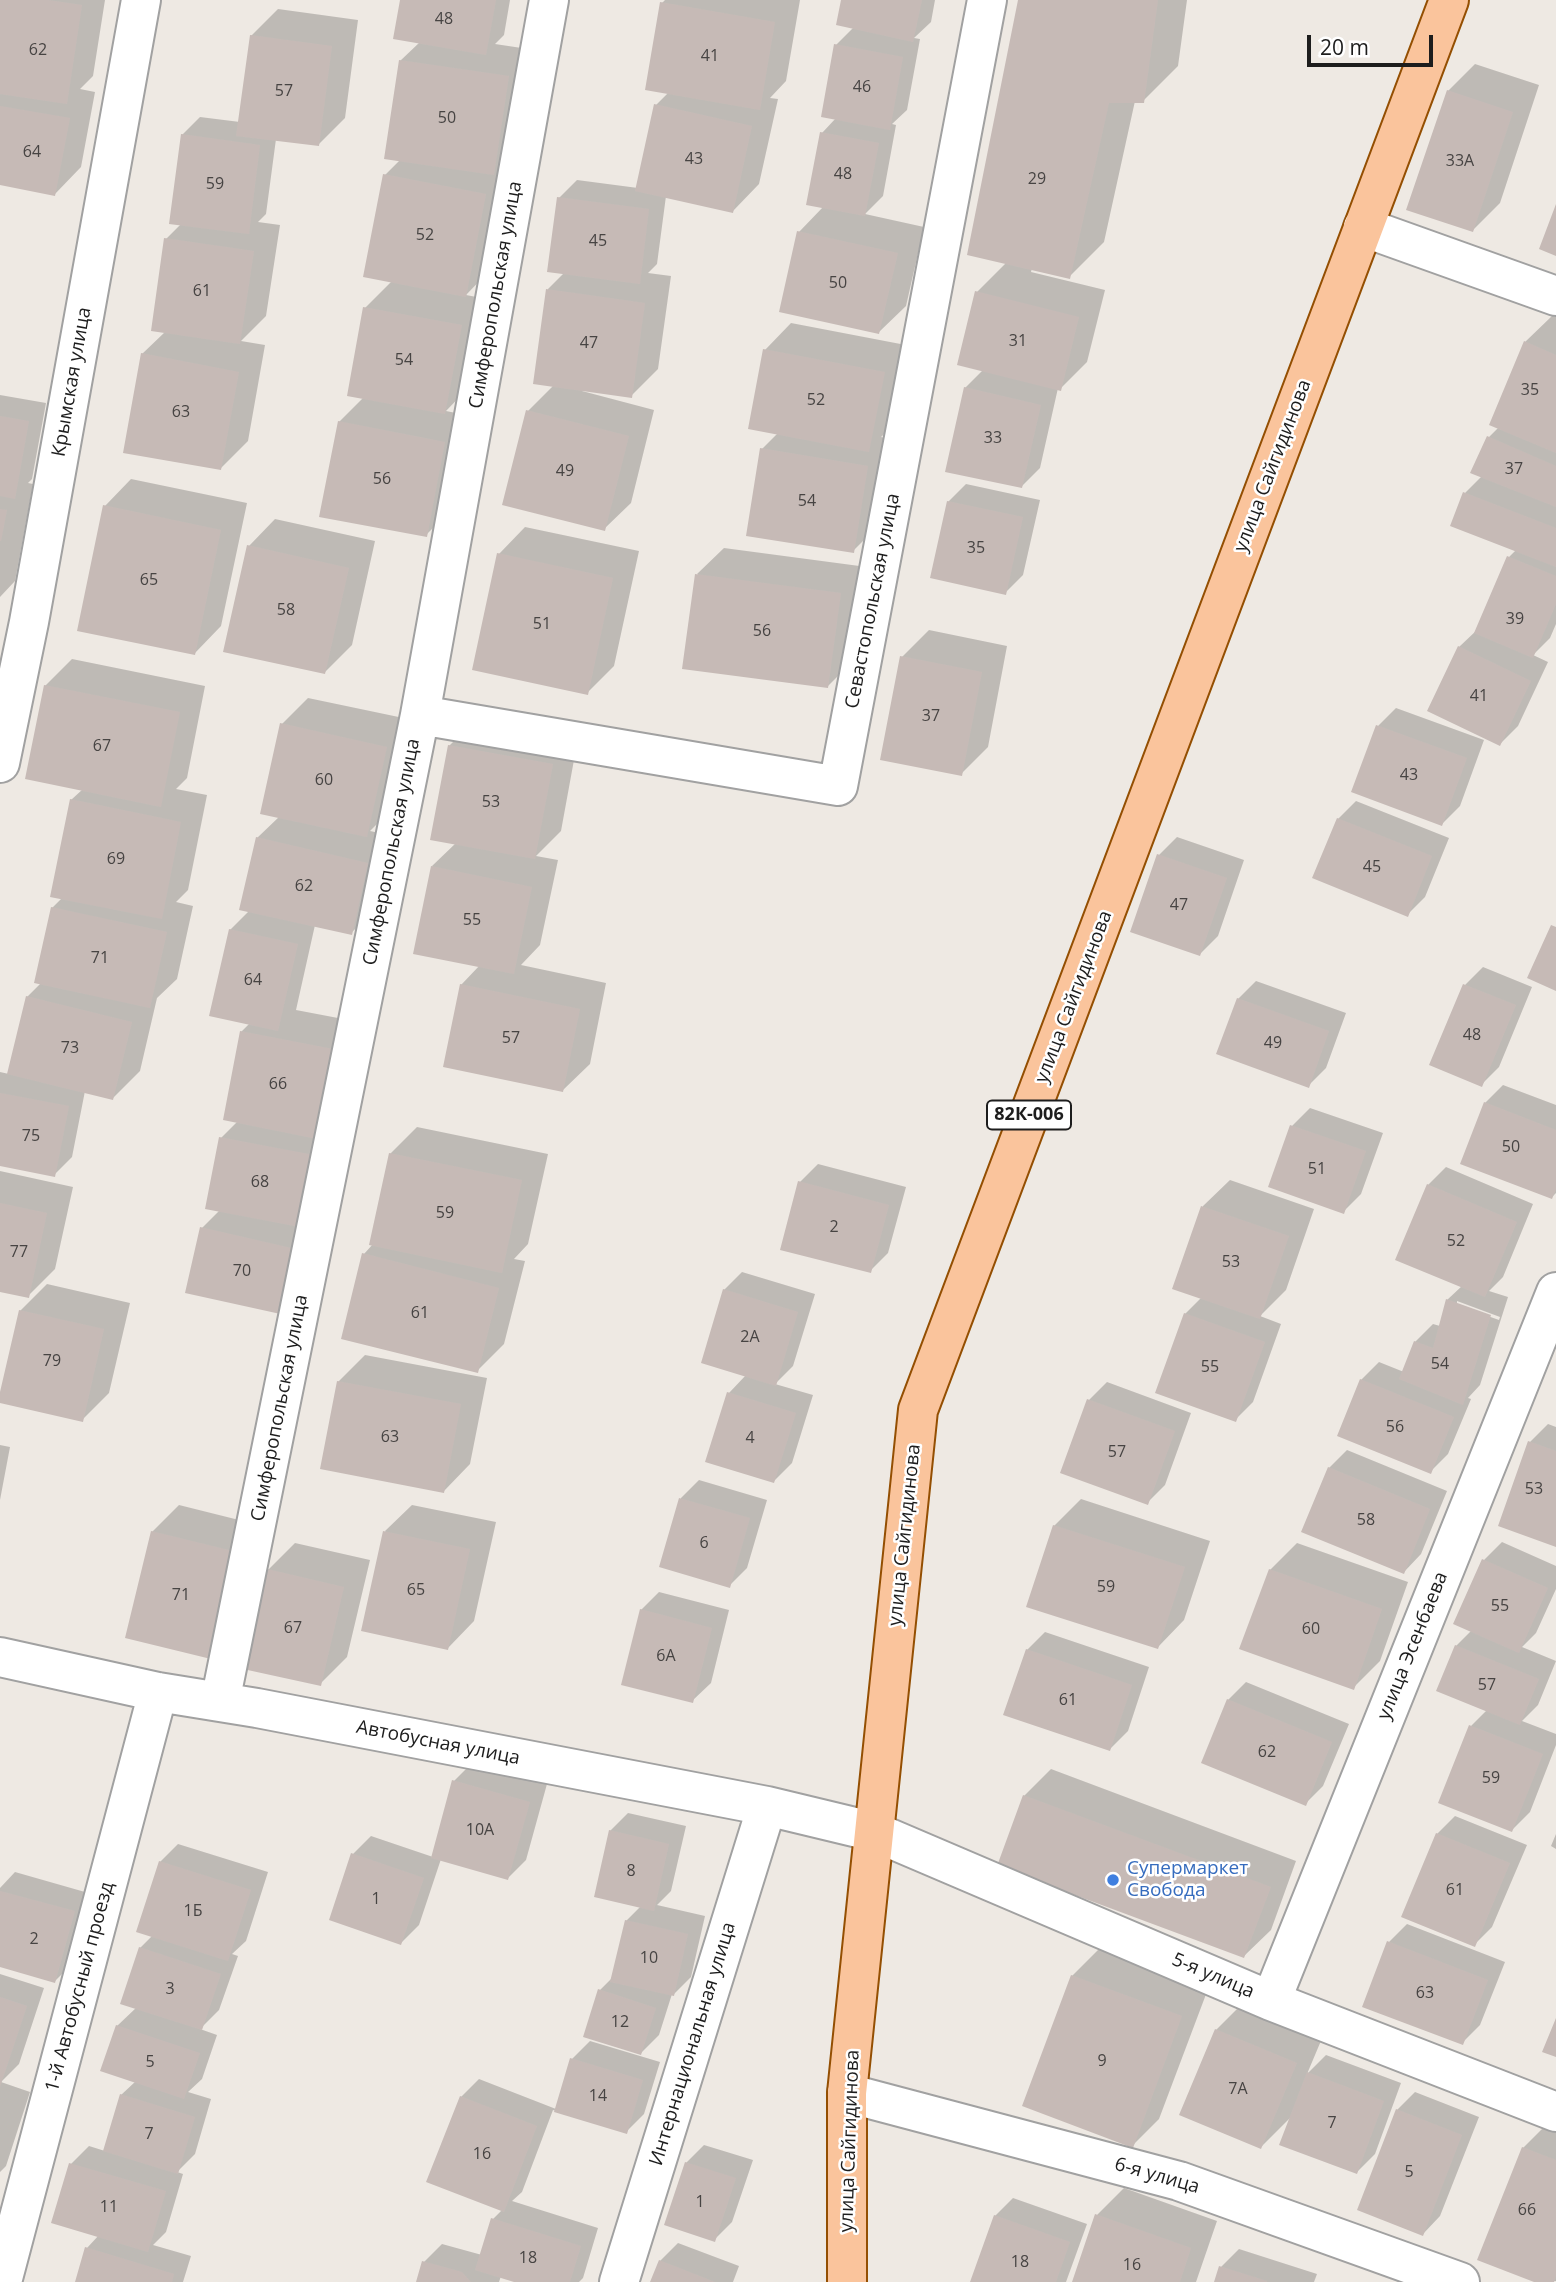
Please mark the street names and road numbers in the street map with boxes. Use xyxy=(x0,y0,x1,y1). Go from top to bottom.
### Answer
street label: Симферопольская улица xyxy=(465,180,527,410)
street label: Крымская улица xyxy=(48,305,96,459)
street label: улица Сайгидинова xyxy=(1230,377,1316,555)
street label: Севастопольская улица xyxy=(841,491,905,711)
street label: Симферопольская улица xyxy=(359,737,425,967)
street label: улица Сайгидинова xyxy=(1031,908,1117,1086)
road number: 82К-006 xyxy=(987,1100,1071,1130)
street label: Симферопольская улица xyxy=(247,1293,313,1523)
street label: улица Сайгидинова xyxy=(884,1443,926,1627)
street label: улица Эсенбаева xyxy=(1373,1569,1453,1723)
street label: Автобусная улица xyxy=(354,1716,522,1770)
street label: 1-й Автобусный проезд xyxy=(41,1880,119,2094)
street label: Интернациональная улица xyxy=(645,1920,741,2168)
street label: 5-я улица xyxy=(1168,1948,1258,2004)
street label: улица Сайгидинова xyxy=(835,2049,865,2233)
street label: 6-я улица xyxy=(1112,2153,1202,2199)

